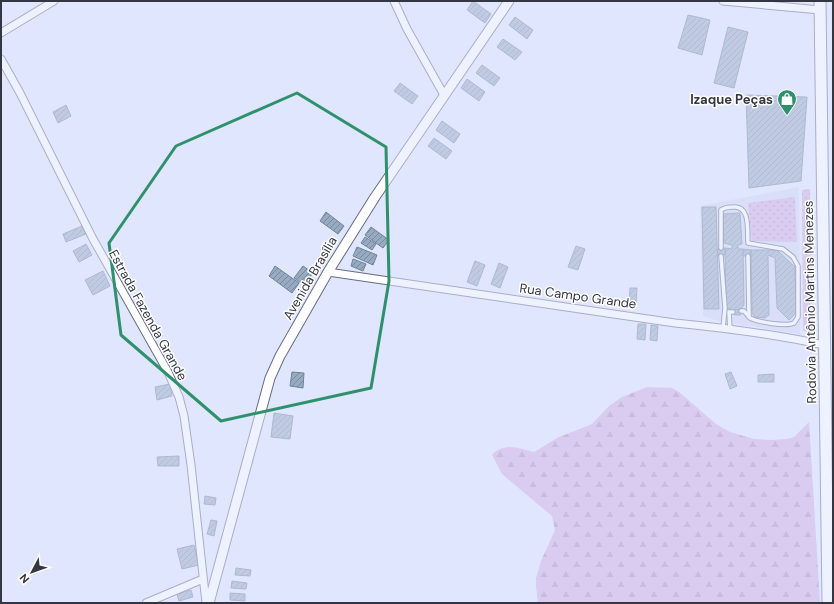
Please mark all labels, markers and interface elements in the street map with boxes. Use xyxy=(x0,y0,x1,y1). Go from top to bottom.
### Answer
shop icon: Izaque Peças xyxy=(776,88,798,116)
place label: Izaque Peças xyxy=(690,91,773,108)
street label: Rodovia Antônio Martins Menezes xyxy=(800,200,820,404)
street label: Avenida Brasília xyxy=(279,233,341,323)
street label: Estrada Fazenda Grande xyxy=(105,247,191,383)
street label: Rua Campo Grande xyxy=(519,279,637,313)
north arrow xyxy=(12,552,52,592)
text: N xyxy=(17,571,32,586)

